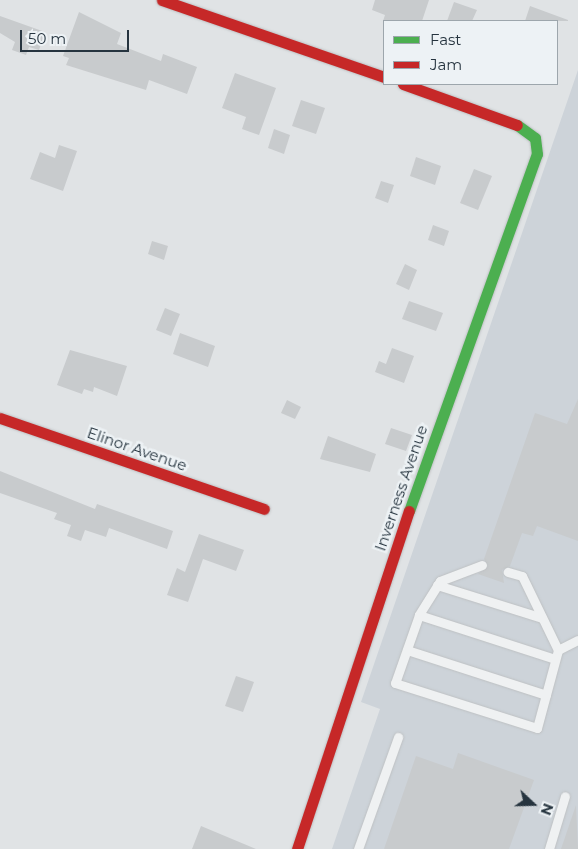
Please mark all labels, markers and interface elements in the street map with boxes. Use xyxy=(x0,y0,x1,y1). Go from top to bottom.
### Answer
scale bar xyxy=(22,20,131,52)
legend xyxy=(383,20,558,85)
text: 50 m xyxy=(28,29,66,48)
text: Fast xyxy=(430,30,461,49)
text: Jam xyxy=(430,55,462,74)
street label: Inverness Avenue xyxy=(371,423,431,553)
street label: Elinor Avenue xyxy=(85,424,189,474)
north arrow xyxy=(508,779,558,829)
text: N xyxy=(537,801,557,818)

